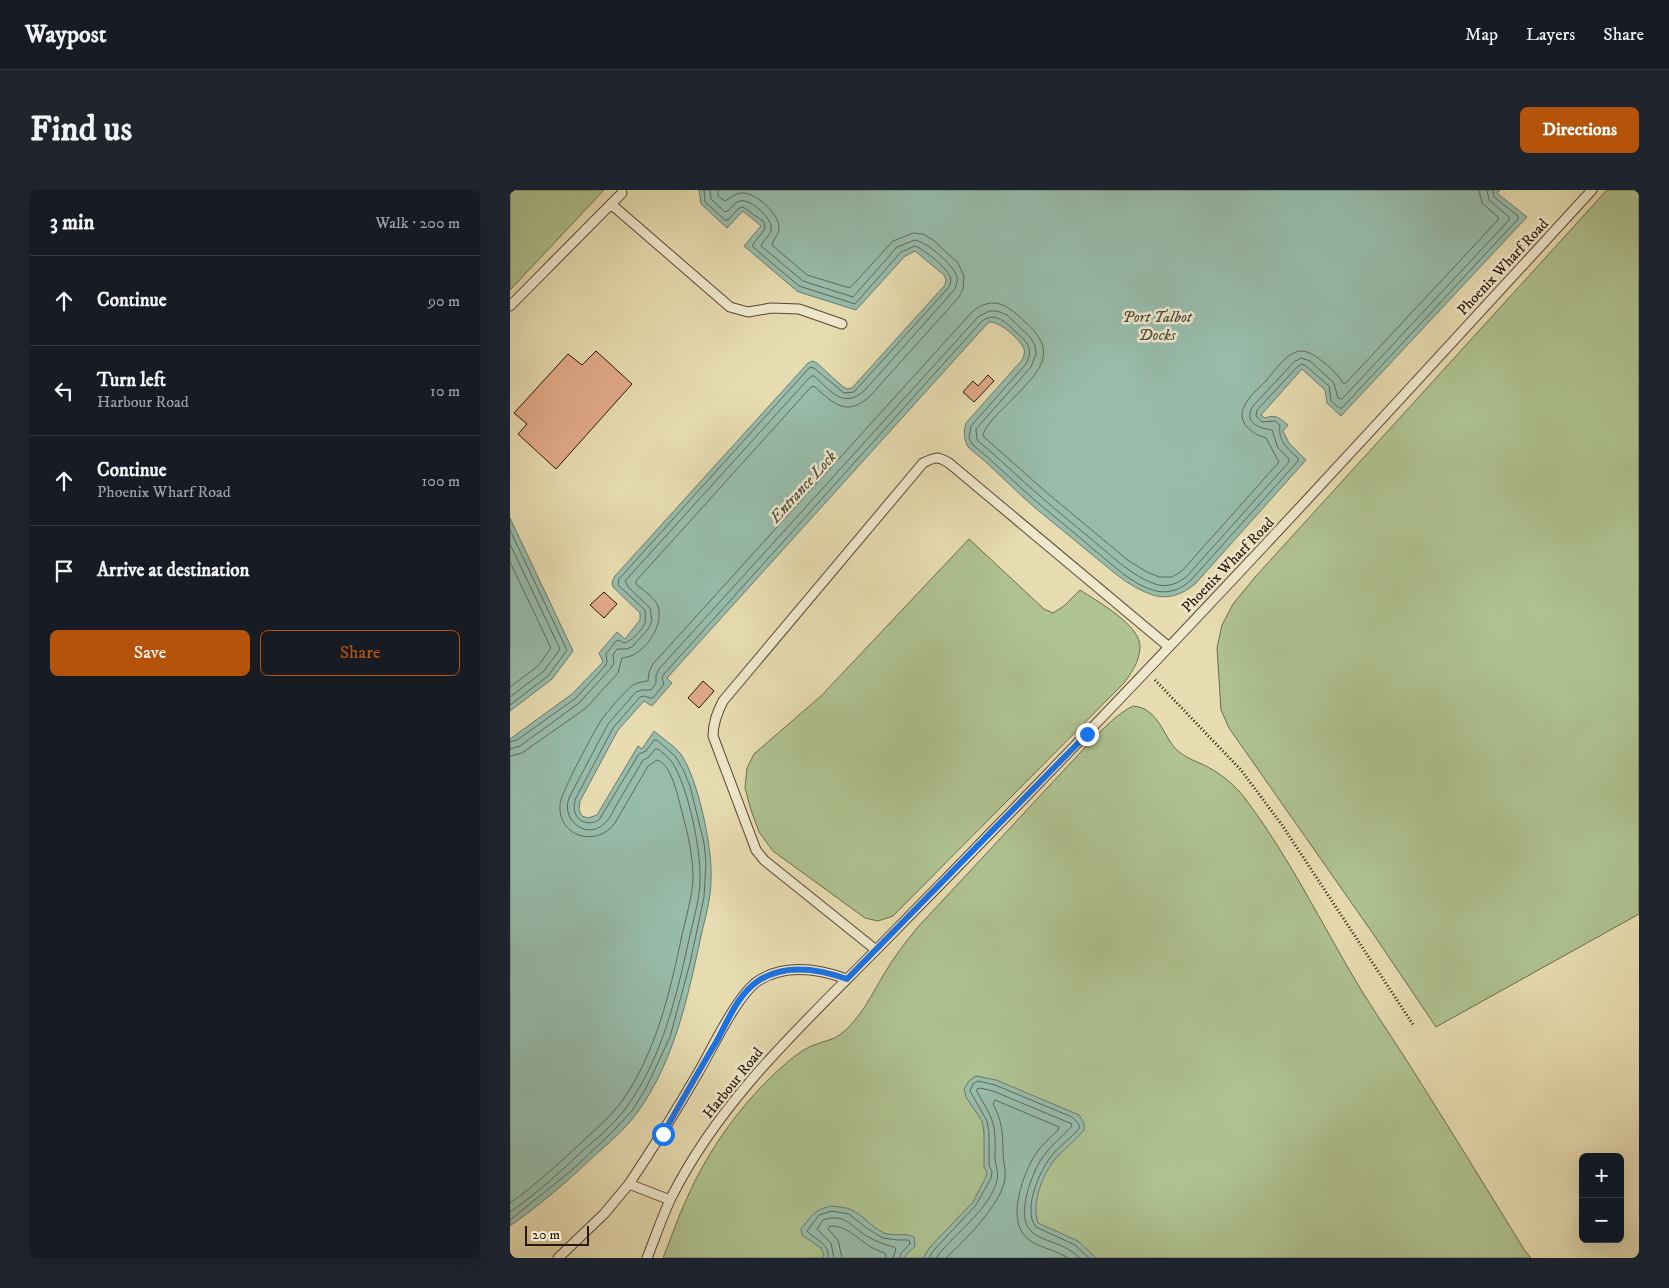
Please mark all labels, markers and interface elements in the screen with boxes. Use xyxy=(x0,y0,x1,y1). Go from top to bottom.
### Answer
text: Waypost xyxy=(25,20,106,50)
text: Map xyxy=(1465,24,1498,46)
text: Layers xyxy=(1526,24,1575,46)
text: Share xyxy=(1603,24,1644,46)
button: Directions xyxy=(1520,107,1639,153)
text: Find us xyxy=(30,108,132,152)
text: 3 min xyxy=(50,210,95,236)
text: Walk · 200 m xyxy=(376,213,460,233)
street label: Phoenix Wharf Road xyxy=(1453,214,1553,319)
icon: ahead xyxy=(50,287,78,315)
text: Continue xyxy=(97,289,167,312)
text: 90 m xyxy=(428,291,460,311)
water label: Port Talbot Docks xyxy=(1122,307,1193,345)
text: Turn left xyxy=(97,369,166,392)
icon: left xyxy=(50,377,78,405)
text: 10 m xyxy=(430,381,460,401)
text: Harbour Road xyxy=(97,392,189,412)
water label: Entrance Lock xyxy=(765,447,841,528)
text: Continue xyxy=(97,459,167,482)
icon: ahead xyxy=(50,467,78,495)
text: 100 m xyxy=(422,471,460,491)
text: Phoenix Wharf Road xyxy=(97,482,231,502)
street label: Phoenix Wharf Road xyxy=(1178,513,1279,617)
icon: arrive xyxy=(50,557,78,585)
text: Arrive at destination xyxy=(97,559,249,582)
button: Save xyxy=(50,630,250,676)
button: Share xyxy=(260,630,460,676)
route end xyxy=(1076,723,1099,746)
street label: Harbour Road xyxy=(699,1043,768,1122)
route start xyxy=(652,1123,675,1146)
map controls xyxy=(1579,1153,1624,1243)
button: + xyxy=(1579,1153,1624,1198)
button: − xyxy=(1579,1198,1624,1243)
scale bar xyxy=(525,1223,589,1246)
text: 20 m xyxy=(532,1226,560,1244)

